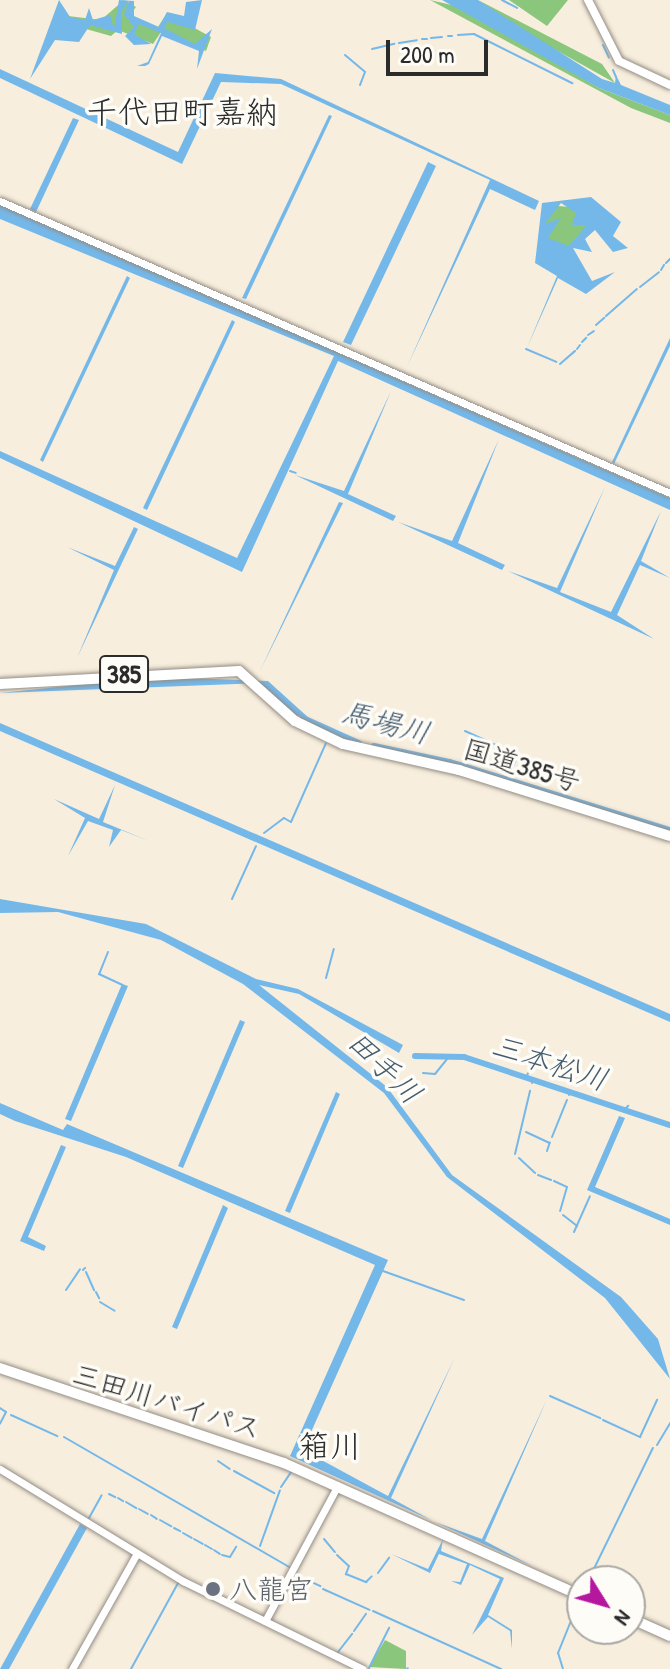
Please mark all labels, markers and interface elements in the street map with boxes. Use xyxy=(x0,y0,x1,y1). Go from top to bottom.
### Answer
scale bar xyxy=(390,24,492,74)
text: 200 m xyxy=(400,38,455,70)
district label: 千代田町嘉納 xyxy=(86,93,278,131)
road number: 385 xyxy=(98,652,150,696)
water label: 馬場川 xyxy=(338,693,434,751)
street label: 国道385号 xyxy=(459,731,585,799)
water label: 田手川 xyxy=(340,1023,430,1111)
water label: 三本松川 xyxy=(487,1026,613,1098)
street label: 三田川バイパス xyxy=(68,1356,266,1446)
district label: 箱川 xyxy=(298,1427,362,1465)
north arrow xyxy=(566,1565,646,1645)
place label: 八龍宮 xyxy=(229,1572,313,1606)
marker: 八龍宮 xyxy=(204,1580,222,1598)
text: N xyxy=(608,1605,639,1632)

